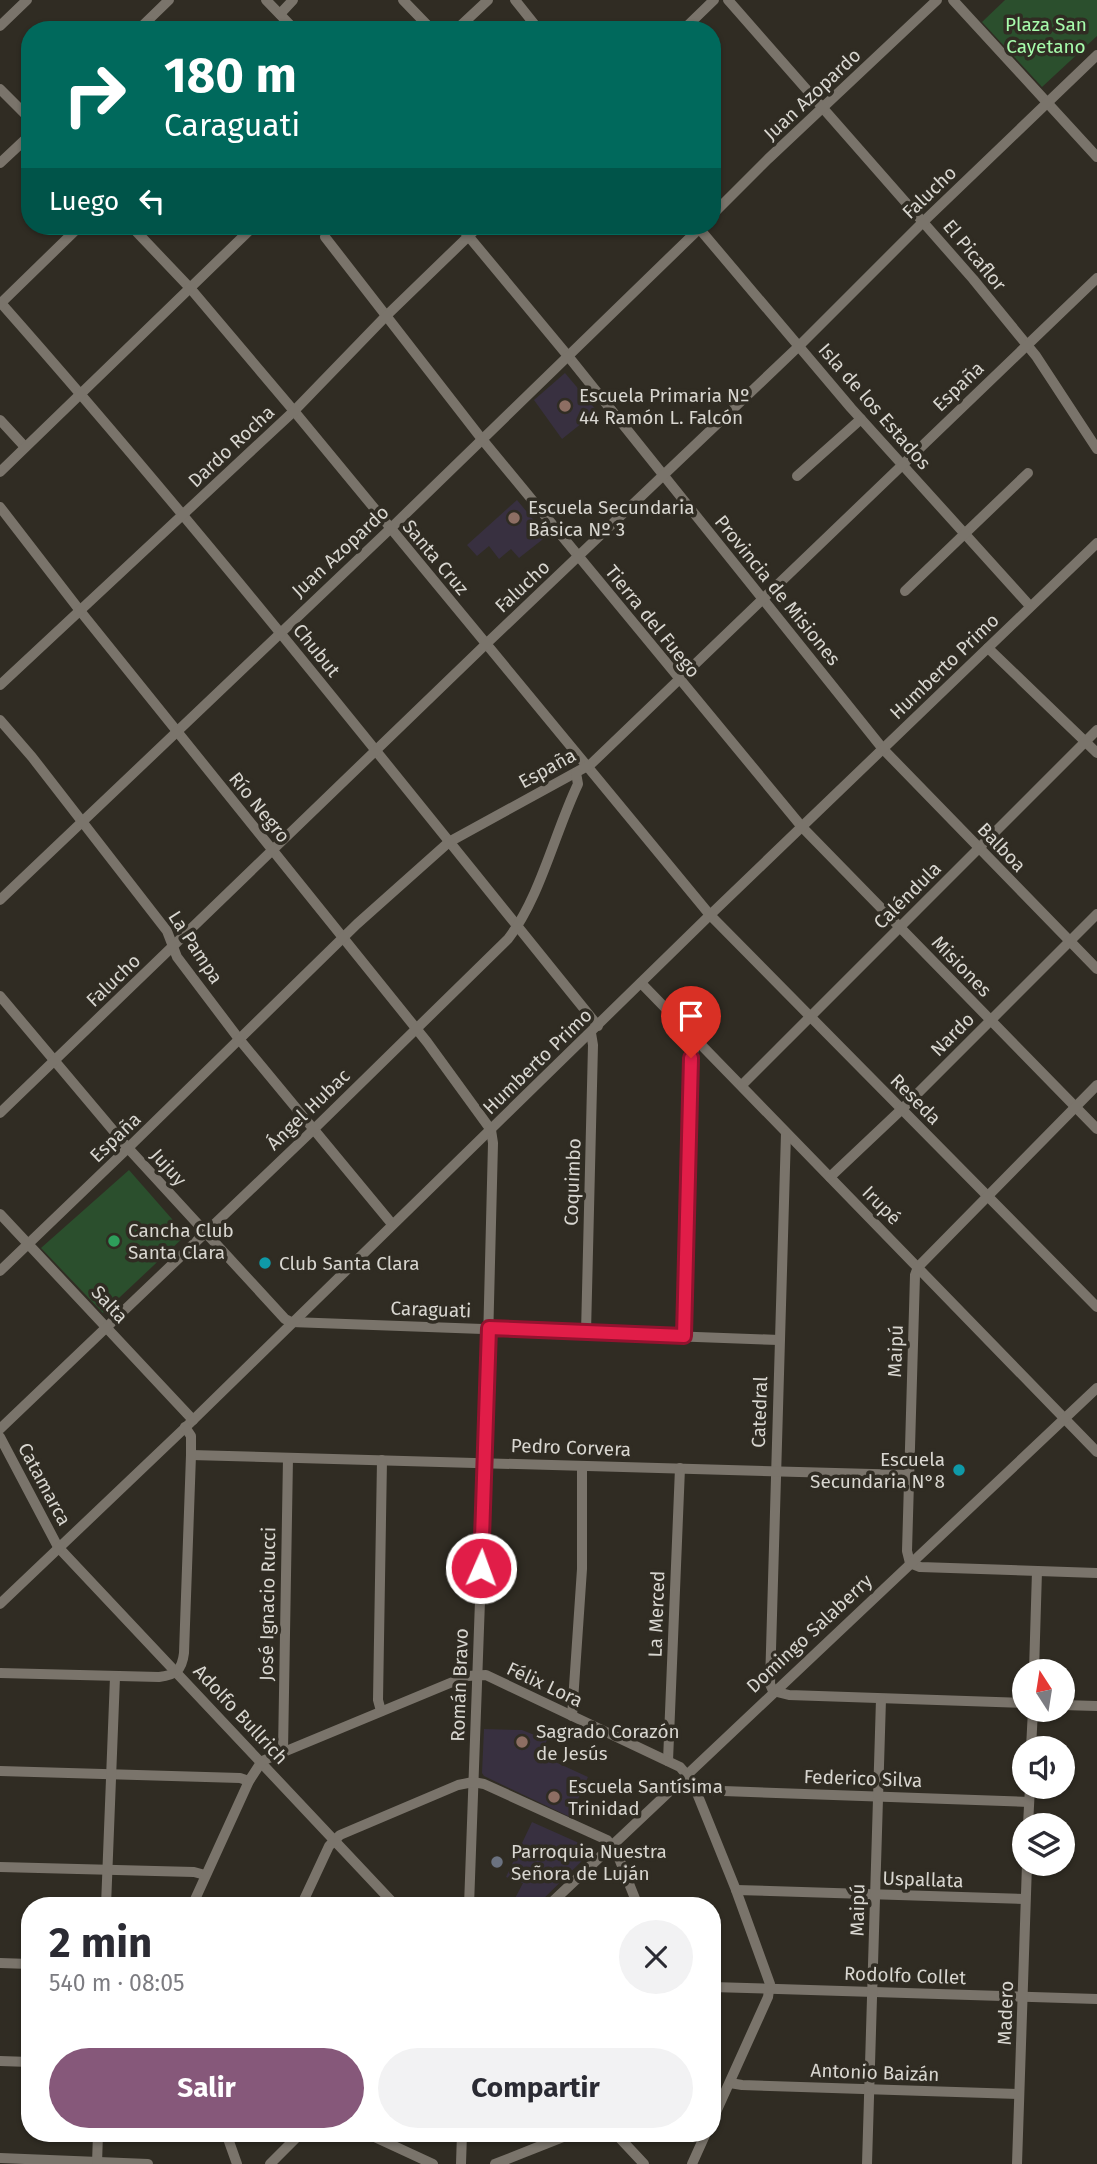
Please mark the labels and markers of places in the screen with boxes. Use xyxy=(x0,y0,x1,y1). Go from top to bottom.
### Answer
place label: Escuela Primaria Nº 44 Ramón L. Falcón xyxy=(579,384,750,429)
marker: Escuela Primaria Nº 44 Ramón L. Falcón xyxy=(557,398,573,414)
place label: Escuela Secundaria Básica Nº 3 xyxy=(528,496,695,541)
marker: Escuela Secundaria Básica Nº 3 xyxy=(506,510,522,526)
pin xyxy=(661,986,721,1058)
place label: Cancha Club Santa Clara xyxy=(128,1219,234,1264)
marker: Cancha Club Santa Clara xyxy=(106,1233,122,1249)
place label: Club Santa Clara xyxy=(279,1252,420,1275)
marker: Club Santa Clara xyxy=(257,1255,273,1271)
place label: Escuela Secundaria N°8 xyxy=(810,1448,945,1493)
marker: Escuela Secundaria N°8 xyxy=(951,1462,967,1478)
place label: Sagrado Corazón de Jesús xyxy=(536,1720,680,1765)
marker: Sagrado Corazón de Jesús xyxy=(514,1734,530,1750)
place label: Escuela Santísima Trinidad xyxy=(568,1775,723,1820)
marker: Escuela Santísima Trinidad xyxy=(546,1789,562,1805)
place label: Parroquia Nuestra Señora de Luján xyxy=(511,1840,667,1885)
marker: Parroquia Nuestra Señora de Luján xyxy=(489,1854,505,1870)

